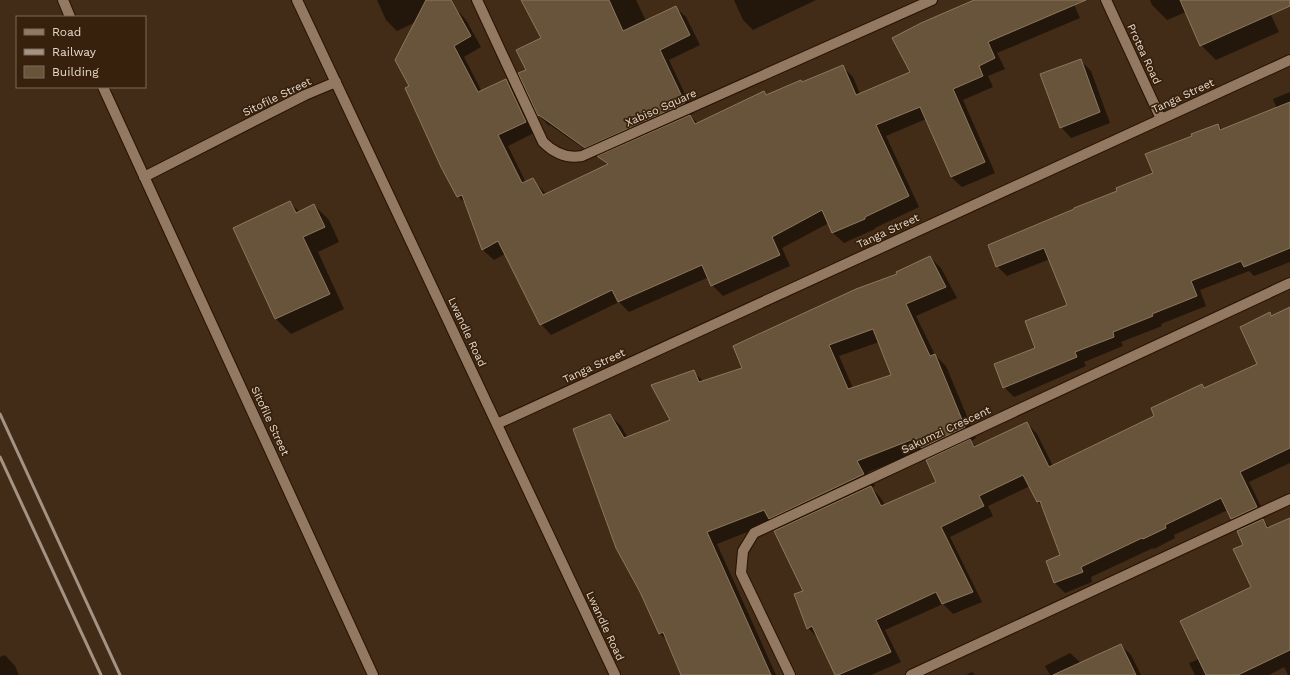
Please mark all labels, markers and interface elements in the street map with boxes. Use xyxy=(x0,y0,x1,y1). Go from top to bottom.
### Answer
legend xyxy=(16,16,146,88)
street label: Protea Road xyxy=(1124,22,1164,86)
text: Road xyxy=(52,25,81,39)
text: Railway xyxy=(52,45,97,59)
text: Building xyxy=(52,65,99,79)
street label: Sitofile Street xyxy=(241,75,314,119)
street label: Tanga Street xyxy=(1150,76,1217,116)
street label: Xabiso Square xyxy=(623,87,699,129)
street label: Tanga Street xyxy=(855,211,922,251)
street label: Lwandle Road xyxy=(445,295,489,369)
street label: Tanga Street xyxy=(561,346,628,386)
street label: Sitofile Street xyxy=(248,384,292,458)
street label: Sakumzi Crescent xyxy=(899,403,993,456)
street label: Lwandle Road xyxy=(583,589,627,663)

